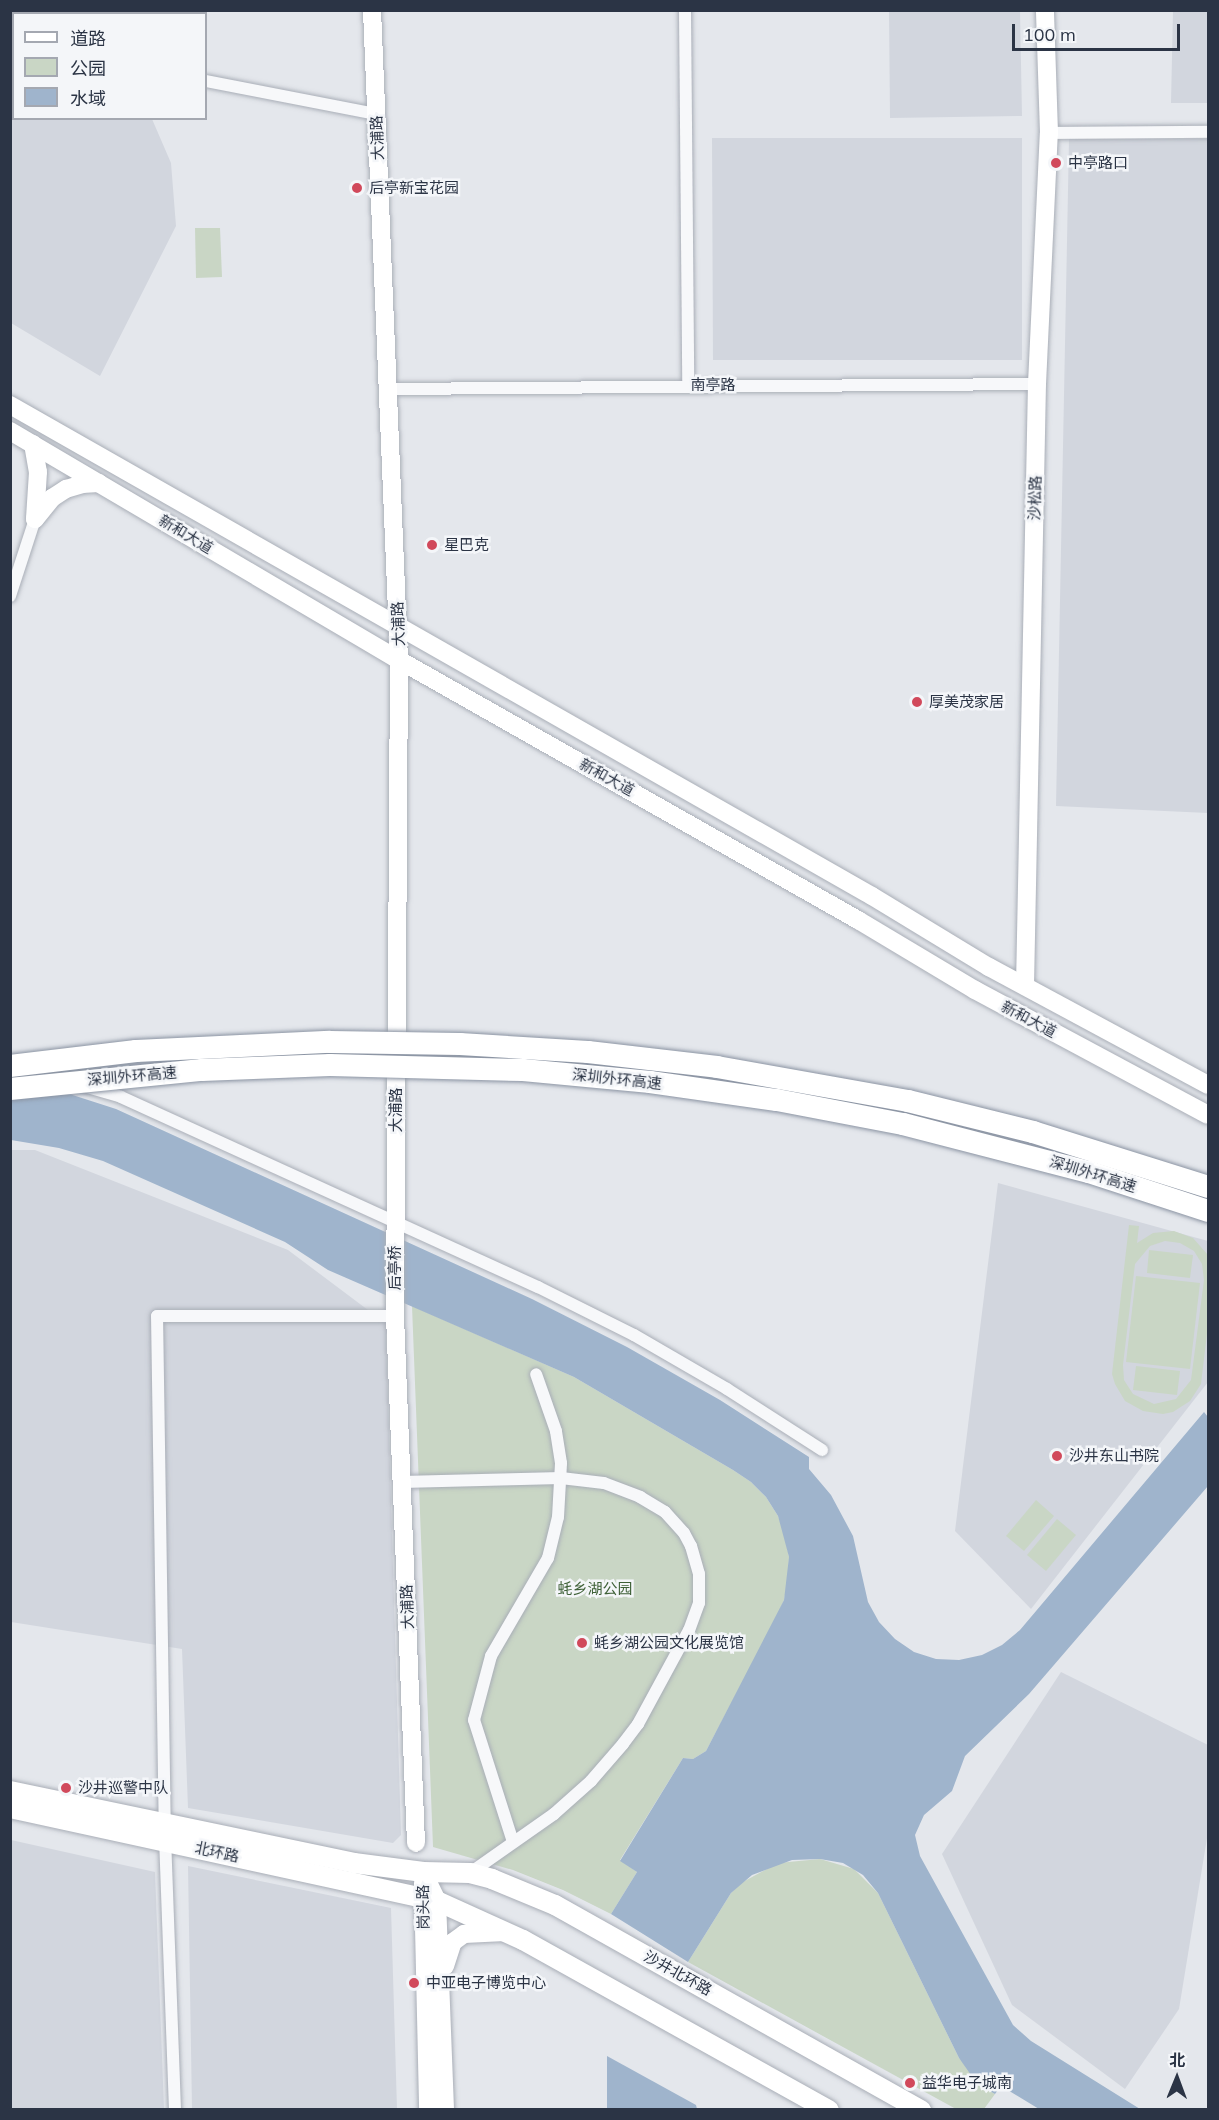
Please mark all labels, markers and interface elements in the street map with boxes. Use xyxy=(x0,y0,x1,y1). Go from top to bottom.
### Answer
legend xyxy=(12,12,207,120)
scale bar xyxy=(1015,12,1183,50)
text: 100 m xyxy=(1023,23,1076,46)
text: 道路 xyxy=(70,27,106,50)
text: 公园 xyxy=(70,57,106,80)
text: 水域 xyxy=(70,87,106,110)
street label: 大浦路 xyxy=(367,115,387,161)
place label: 中亭路口 xyxy=(1068,154,1128,172)
marker: 中亭路口 xyxy=(1049,156,1063,170)
place label: 后亭新宝花园 xyxy=(369,179,459,197)
marker: 后亭新宝花园 xyxy=(350,181,364,195)
street label: 南亭路 xyxy=(691,376,735,394)
street label: 沙松路 xyxy=(1026,475,1044,521)
street label: 新和大道 xyxy=(156,511,216,557)
place label: 星巴克 xyxy=(444,536,489,554)
marker: 星巴克 xyxy=(425,538,439,552)
street label: 大浦路 xyxy=(388,601,408,647)
place label: 厚美茂家居 xyxy=(929,693,1004,711)
marker: 厚美茂家居 xyxy=(910,695,924,709)
street label: 新和大道 xyxy=(576,755,638,799)
street label: 新和大道 xyxy=(998,997,1060,1041)
street label: 深圳外环高速 xyxy=(86,1063,178,1089)
street label: 深圳外环高速 xyxy=(571,1065,663,1093)
street label: 大浦路 xyxy=(387,1088,405,1132)
street label: 深圳外环高速 xyxy=(1047,1152,1139,1196)
street label: 后亭桥 xyxy=(386,1246,404,1290)
place label: 沙井东山书院 xyxy=(1069,1447,1159,1465)
marker: 沙井东山书院 xyxy=(1050,1449,1064,1463)
park label: 蚝乡湖公园 xyxy=(558,1580,632,1598)
street label: 大浦路 xyxy=(397,1584,417,1630)
place label: 蚝乡湖公园文化展览馆 xyxy=(594,1634,744,1652)
marker: 蚝乡湖公园文化展览馆 xyxy=(575,1636,589,1650)
place label: 沙井巡警中队 xyxy=(78,1779,168,1797)
marker: 沙井巡警中队 xyxy=(59,1781,73,1795)
street label: 北环路 xyxy=(193,1839,241,1865)
street label: 岗头路 xyxy=(414,1884,432,1930)
street label: 沙井北环路 xyxy=(641,1947,715,1999)
place label: 中亚电子博览中心 xyxy=(426,1974,546,1992)
marker: 中亚电子博览中心 xyxy=(407,1976,421,1990)
north arrow xyxy=(1147,2048,1207,2108)
text: 北 xyxy=(1169,2050,1185,2070)
place label: 益华电子城南 xyxy=(922,2074,1012,2092)
marker: 益华电子城南 xyxy=(903,2076,917,2090)

